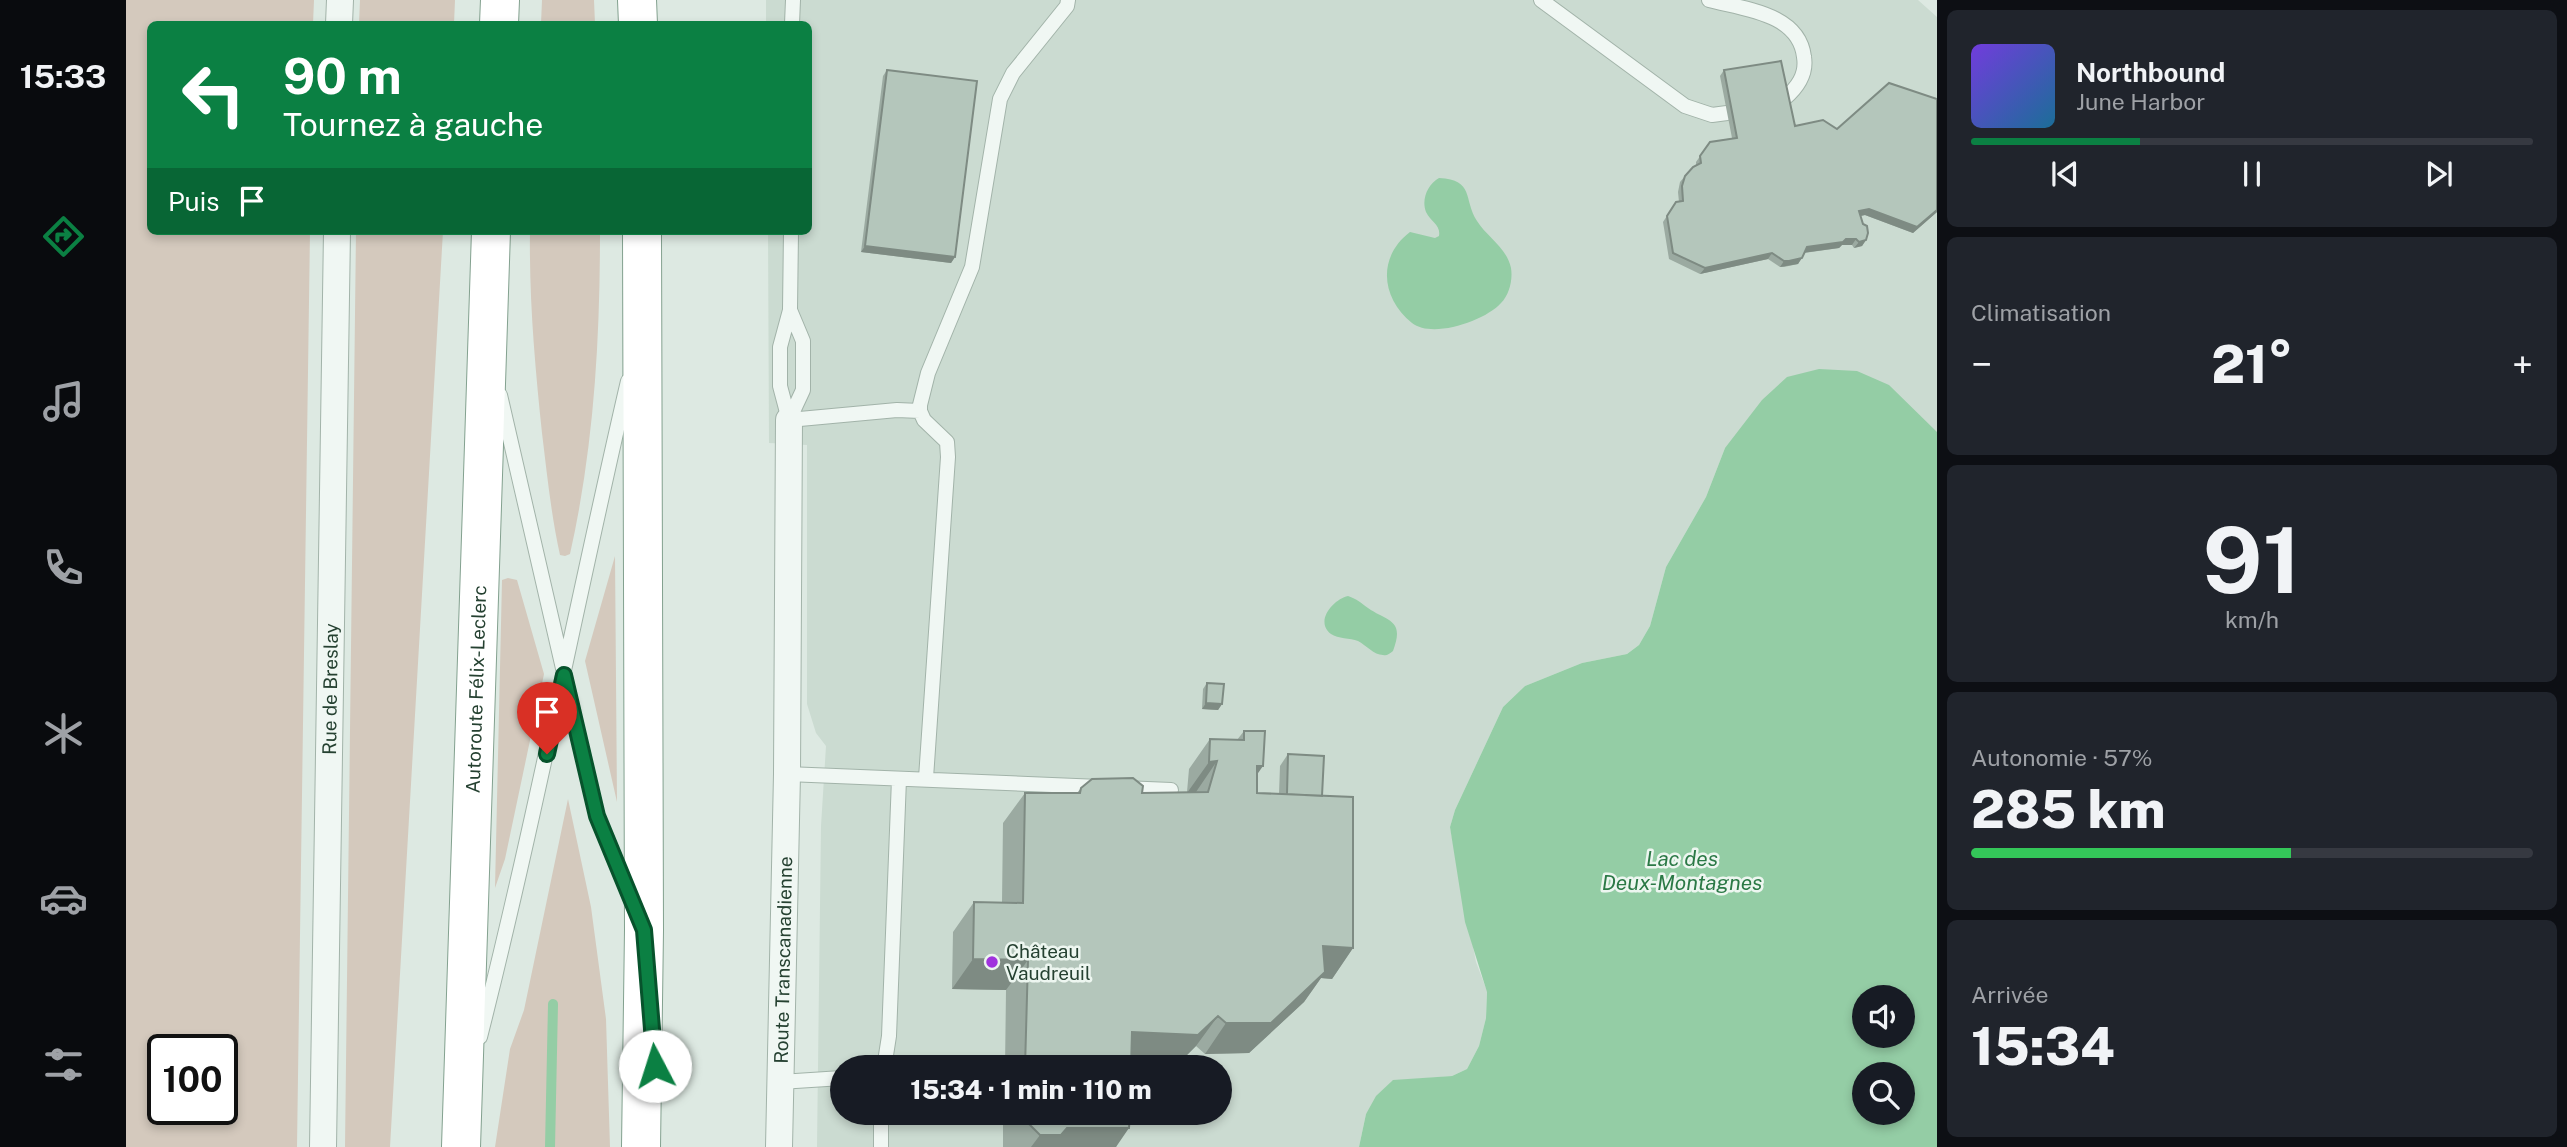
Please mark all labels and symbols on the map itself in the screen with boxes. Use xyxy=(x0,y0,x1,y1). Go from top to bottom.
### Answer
street label: Autoroute Félix-Leclerc xyxy=(462,585,490,794)
street label: Rue de Breslay xyxy=(318,623,342,755)
pin xyxy=(517,682,577,754)
water label: Lac des Deux-Montagnes xyxy=(1602,846,1762,895)
street label: Route Transcanadienne xyxy=(770,856,796,1064)
place label: Château Vaudreuil xyxy=(1006,940,1091,984)
marker: Château Vaudreuil xyxy=(984,954,1000,970)
position arrow xyxy=(618,1029,692,1103)
speed limit sign: 100 xyxy=(147,1034,238,1125)

